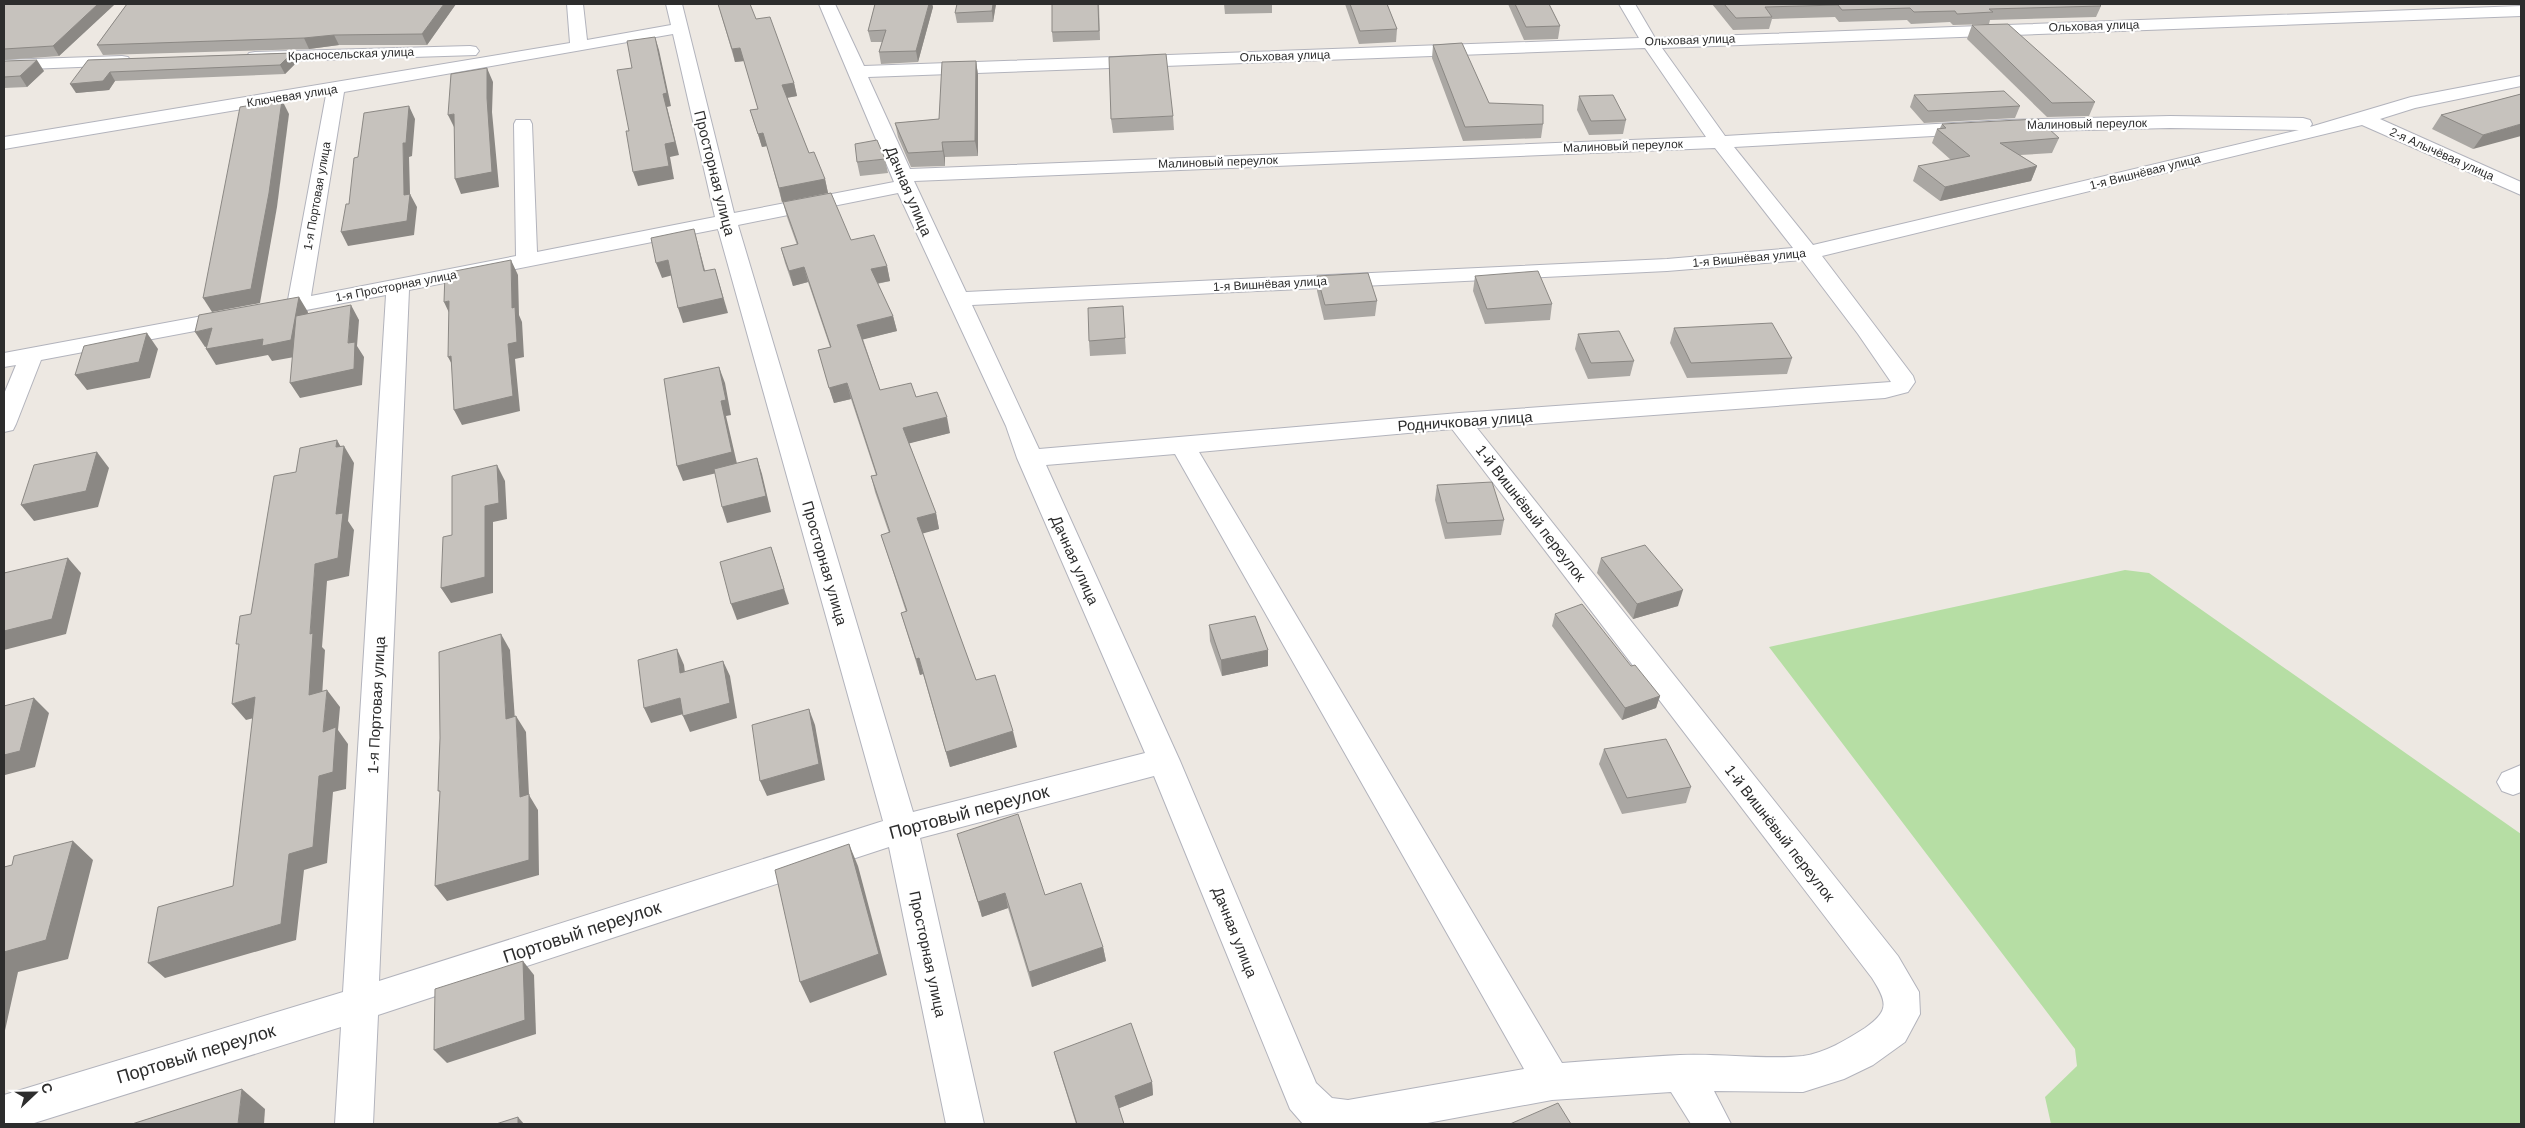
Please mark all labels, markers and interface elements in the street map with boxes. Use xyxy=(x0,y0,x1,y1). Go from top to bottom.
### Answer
street label: Ольховая улица xyxy=(2048,17,2140,35)
street label: Ольховая улица xyxy=(1644,31,1736,49)
street label: Красносельская улица xyxy=(288,45,415,63)
street label: Ольховая улица xyxy=(1239,47,1331,65)
street label: Ключевая улица xyxy=(246,82,339,110)
street label: Просторная улица xyxy=(691,109,739,238)
street label: Малиновый переулок xyxy=(2027,116,2148,132)
street label: 2-я Алычёвая улица xyxy=(2388,125,2497,183)
street label: Малиновый переулок xyxy=(1563,137,1684,155)
street label: 1-я Портовая улица xyxy=(301,140,333,251)
street label: Дачная улица xyxy=(882,143,936,239)
street label: 1-я Вишнёвая улица xyxy=(2088,151,2202,193)
street label: Малиновый переулок xyxy=(1158,153,1279,171)
street label: 1-я Вишнёвая улица xyxy=(1692,246,1807,270)
street label: 1-я Просторная улица xyxy=(334,267,458,305)
street label: 1-я Вишнёвая улица xyxy=(1213,274,1328,294)
street label: Родничковая улица xyxy=(1397,408,1534,434)
street label: 1-й Вишнёвый переулок xyxy=(1473,441,1590,585)
street label: Просторная улица xyxy=(799,499,851,628)
street label: Дачная улица xyxy=(1048,513,1103,608)
street label: 1-я Портовая улица xyxy=(364,635,388,774)
street label: 1-й Вишнёвый переулок xyxy=(1722,761,1839,905)
street label: Портовый переулок xyxy=(887,781,1051,843)
street label: Дачная улица xyxy=(1209,884,1261,980)
street label: Просторная улица xyxy=(906,889,950,1019)
street label: Портовый переулок xyxy=(500,897,664,967)
street label: Портовый переулок xyxy=(114,1020,278,1088)
north arrow xyxy=(10,1068,60,1118)
text: С xyxy=(38,1080,56,1096)

